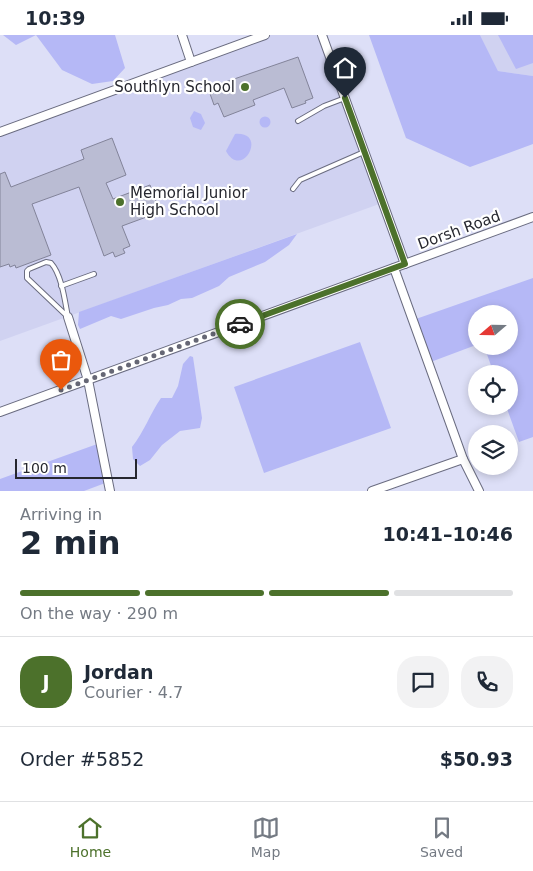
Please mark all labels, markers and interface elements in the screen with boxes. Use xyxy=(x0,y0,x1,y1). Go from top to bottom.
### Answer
text: 10:39 xyxy=(25,7,85,29)
pin xyxy=(324,47,366,98)
icon: home xyxy=(331,54,359,82)
place label: Southlyn School xyxy=(114,78,235,96)
marker: Southlyn School xyxy=(239,81,251,93)
place label: Memorial Junior High School xyxy=(130,184,248,219)
marker: Memorial Junior High School xyxy=(114,196,126,208)
street label: Dorsh Road xyxy=(415,207,503,253)
courier xyxy=(215,299,265,349)
north arrow xyxy=(468,305,518,355)
map controls xyxy=(468,305,518,475)
icon: car xyxy=(226,310,254,338)
pin xyxy=(40,339,82,390)
icon: bag xyxy=(47,346,75,374)
button: locate xyxy=(468,365,518,415)
button: layers xyxy=(468,425,518,475)
scale bar xyxy=(15,456,138,479)
text: 100 m xyxy=(22,460,67,476)
text: Arriving in xyxy=(20,505,102,524)
text: 10:41–10:46 xyxy=(383,523,513,545)
text: 2 min xyxy=(20,524,121,562)
text: On the way · 290 m xyxy=(20,604,178,623)
button: chat xyxy=(397,656,449,708)
button: phone xyxy=(461,656,513,708)
text: Jordan xyxy=(84,661,153,683)
text: J xyxy=(42,671,50,693)
text: Courier · 4.7 xyxy=(84,683,183,702)
text: Order #5852 xyxy=(20,748,144,770)
text: $50.93 xyxy=(440,748,513,770)
tab: Home xyxy=(70,814,111,860)
tab: Map xyxy=(251,814,280,860)
tab: Saved xyxy=(420,814,463,860)

